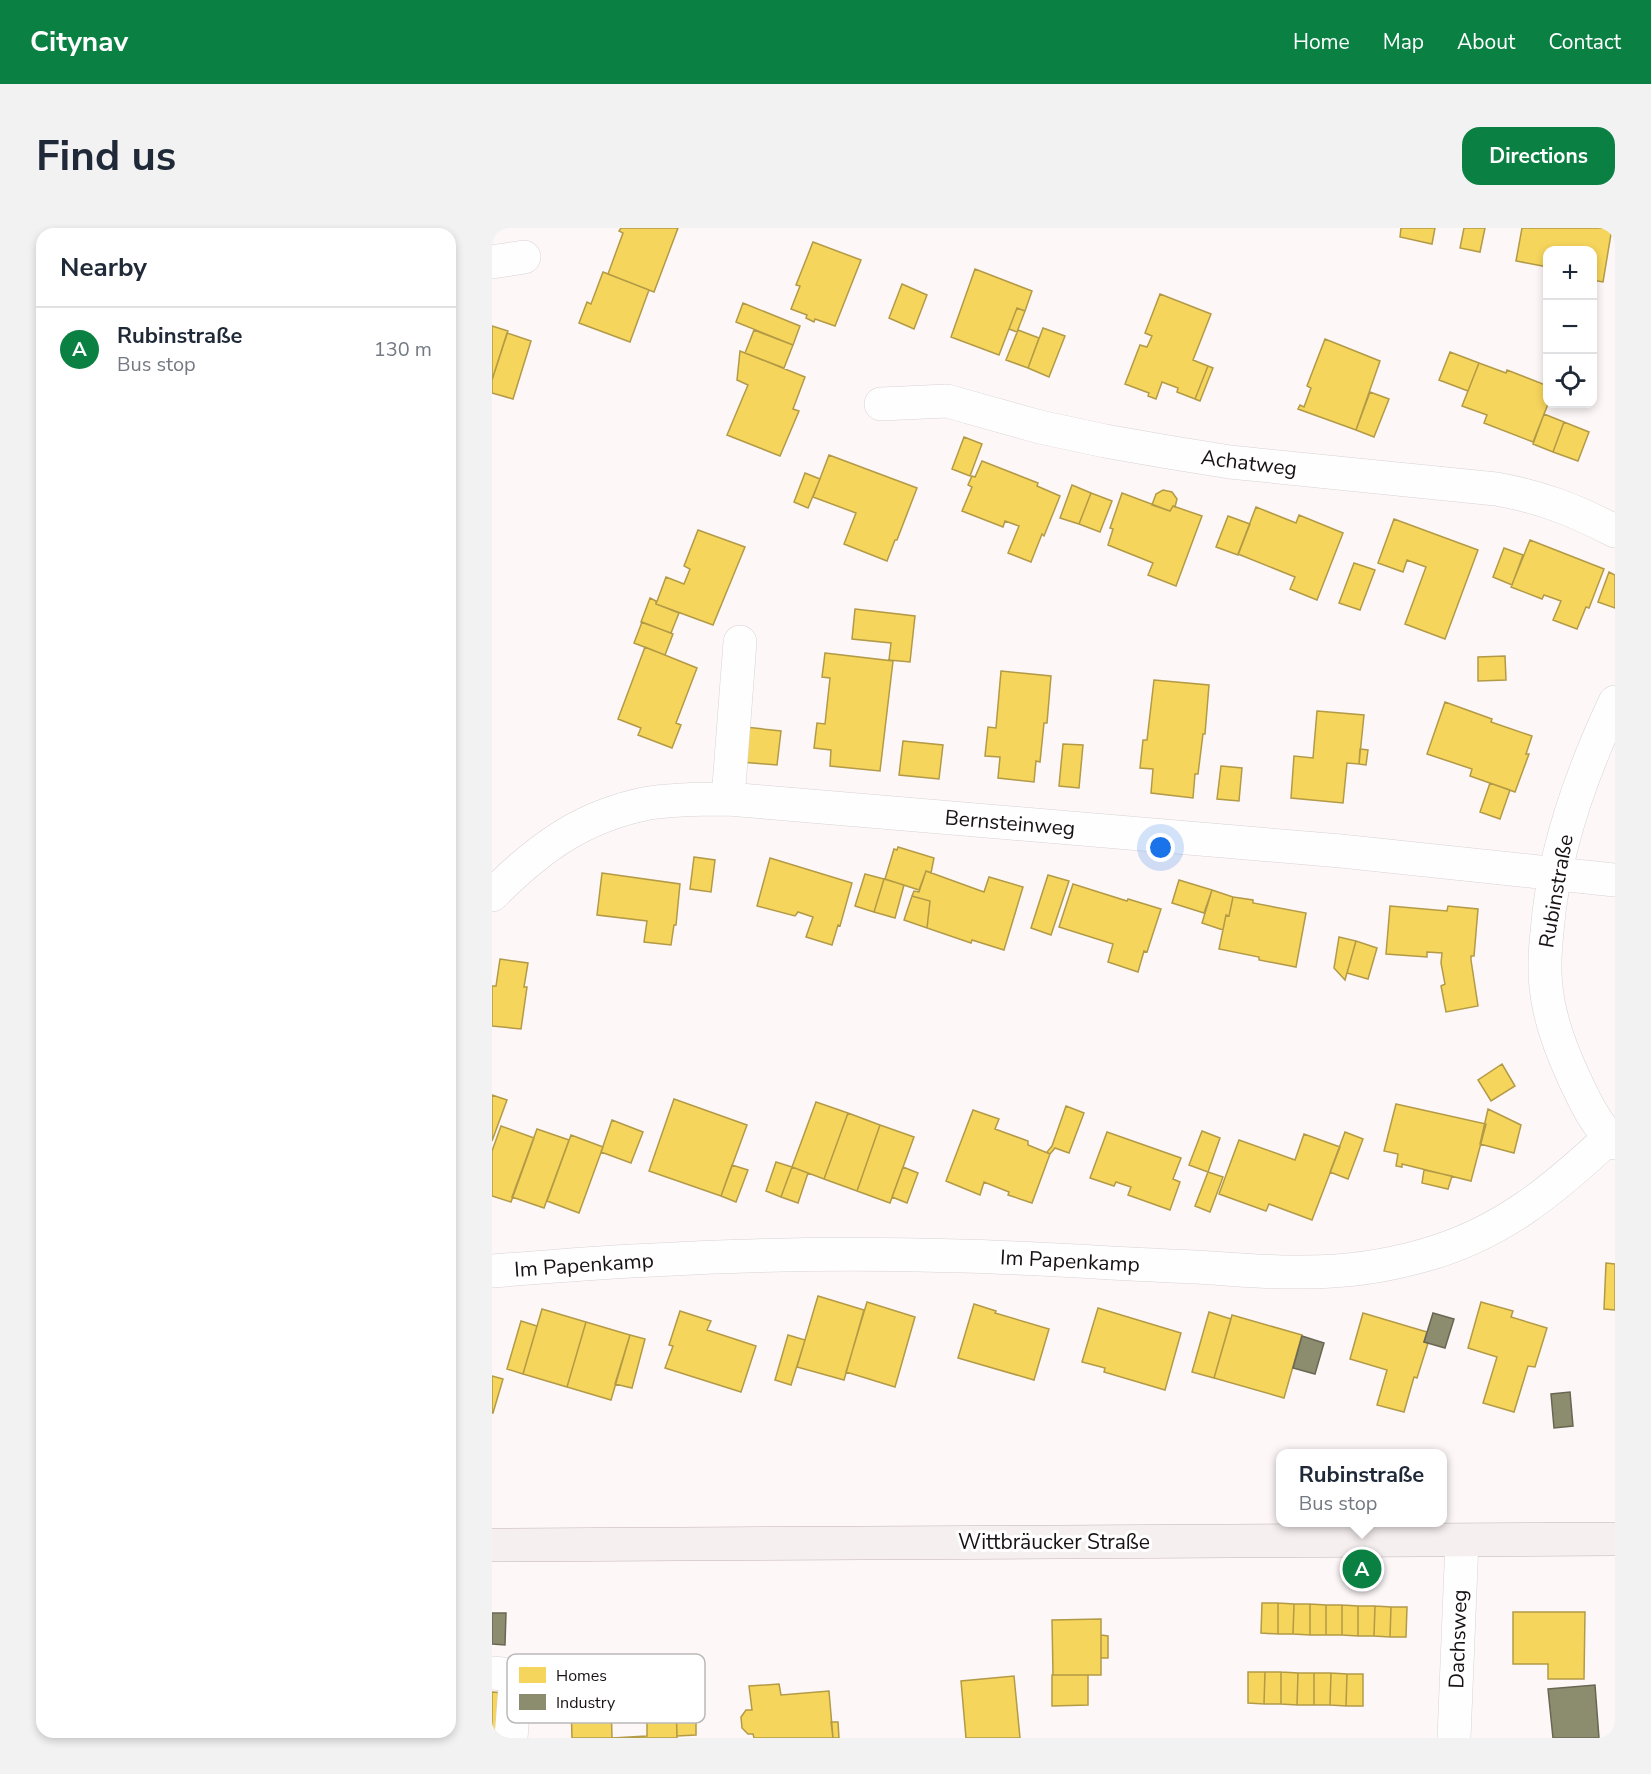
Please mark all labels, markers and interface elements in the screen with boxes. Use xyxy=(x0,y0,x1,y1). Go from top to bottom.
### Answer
text: Citynav xyxy=(30,23,128,61)
text: Home xyxy=(1293,28,1350,56)
text: Map xyxy=(1383,28,1424,56)
text: About xyxy=(1457,28,1515,56)
text: Contact xyxy=(1548,28,1621,56)
button: Directions xyxy=(1462,127,1615,185)
text: Find us xyxy=(36,128,176,185)
map controls xyxy=(1543,246,1597,408)
button: + xyxy=(1543,246,1597,300)
text: Nearby xyxy=(60,250,147,285)
button: − xyxy=(1543,300,1597,354)
text: Rubinstraße xyxy=(117,321,242,351)
text: A xyxy=(72,336,87,363)
text: 130 m xyxy=(374,336,432,363)
text: Bus stop xyxy=(117,351,196,378)
button: locate xyxy=(1543,354,1597,408)
street label: Achatweg xyxy=(1199,443,1299,483)
street label: Bernsteinweg xyxy=(944,803,1076,843)
street label: Rubinstraße xyxy=(1532,832,1580,950)
your location xyxy=(1146,833,1175,862)
street label: Im Papenkamp xyxy=(999,1243,1141,1279)
street label: Im Papenkamp xyxy=(513,1246,655,1284)
popup xyxy=(1276,1449,1447,1527)
text: Rubinstraße xyxy=(1299,1460,1424,1490)
text: Bus stop xyxy=(1299,1490,1377,1517)
street label: Wittbräucker Straße xyxy=(958,1528,1150,1556)
pin: A xyxy=(1342,1546,1382,1592)
street label: Dachsweg xyxy=(1442,1589,1474,1689)
legend xyxy=(507,1654,705,1723)
text: Homes xyxy=(556,1665,607,1687)
text: Industry xyxy=(556,1692,616,1714)

